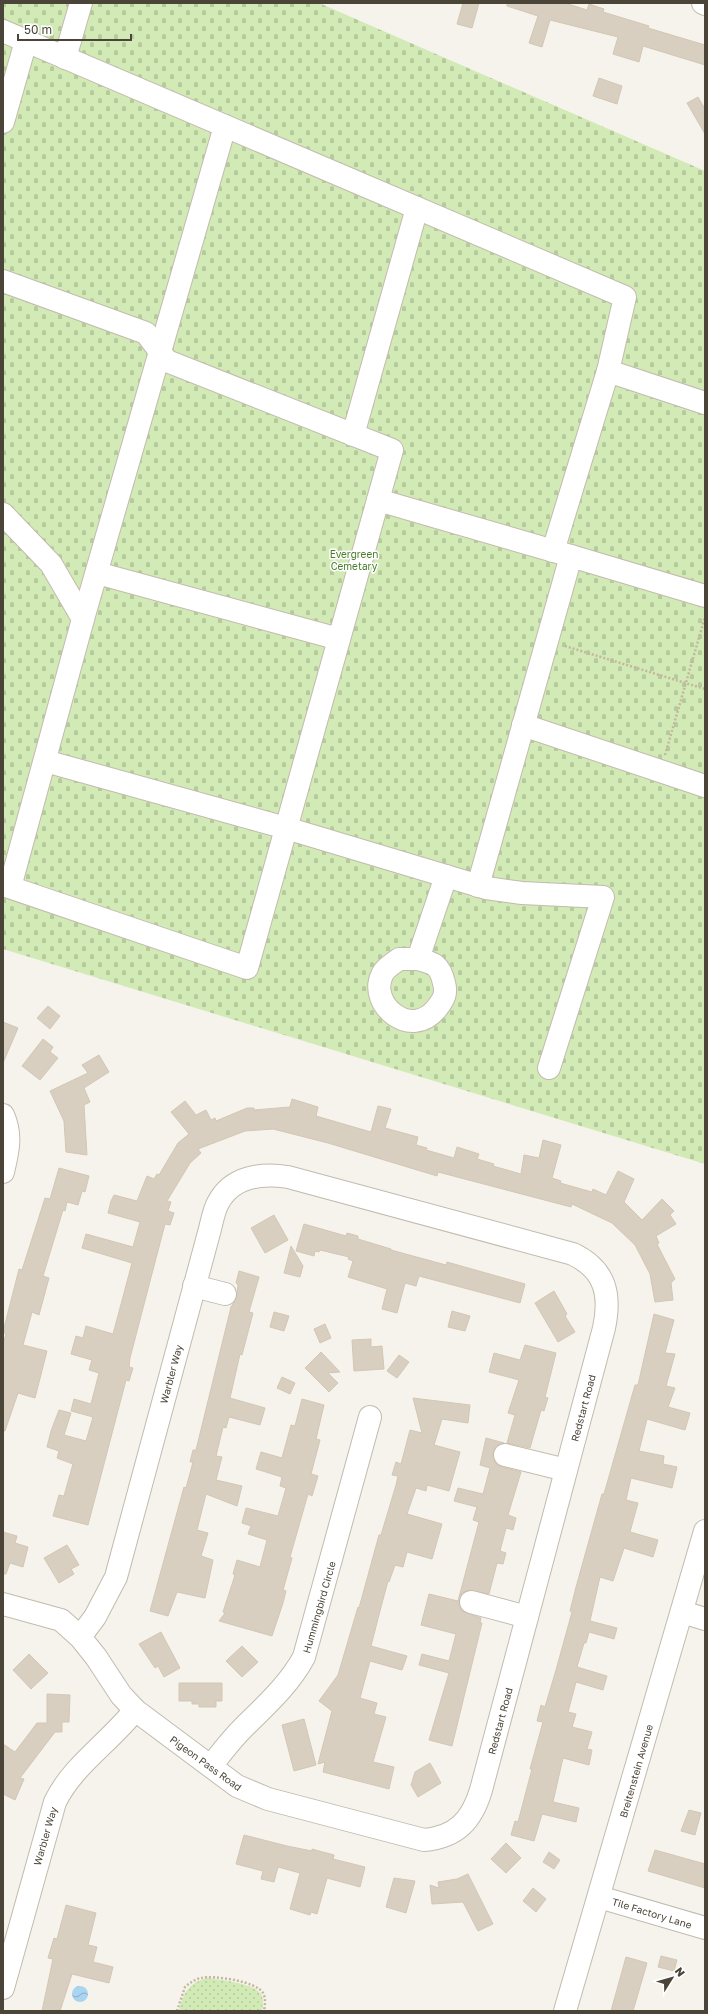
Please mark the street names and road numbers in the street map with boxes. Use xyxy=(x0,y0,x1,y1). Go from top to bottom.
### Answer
street label: Warbler Way xyxy=(157,1343,185,1405)
street label: Redstart Road xyxy=(568,1373,598,1443)
street label: Hummingbird Circle xyxy=(300,1559,338,1654)
street label: Redstart Road xyxy=(485,1686,515,1756)
street label: Breitenstein Avenue xyxy=(617,1723,655,1819)
street label: Pigeon Pass Road xyxy=(168,1733,244,1793)
street label: Warbler Way xyxy=(31,1805,59,1867)
street label: Tile Factory Lane xyxy=(611,1895,694,1931)

